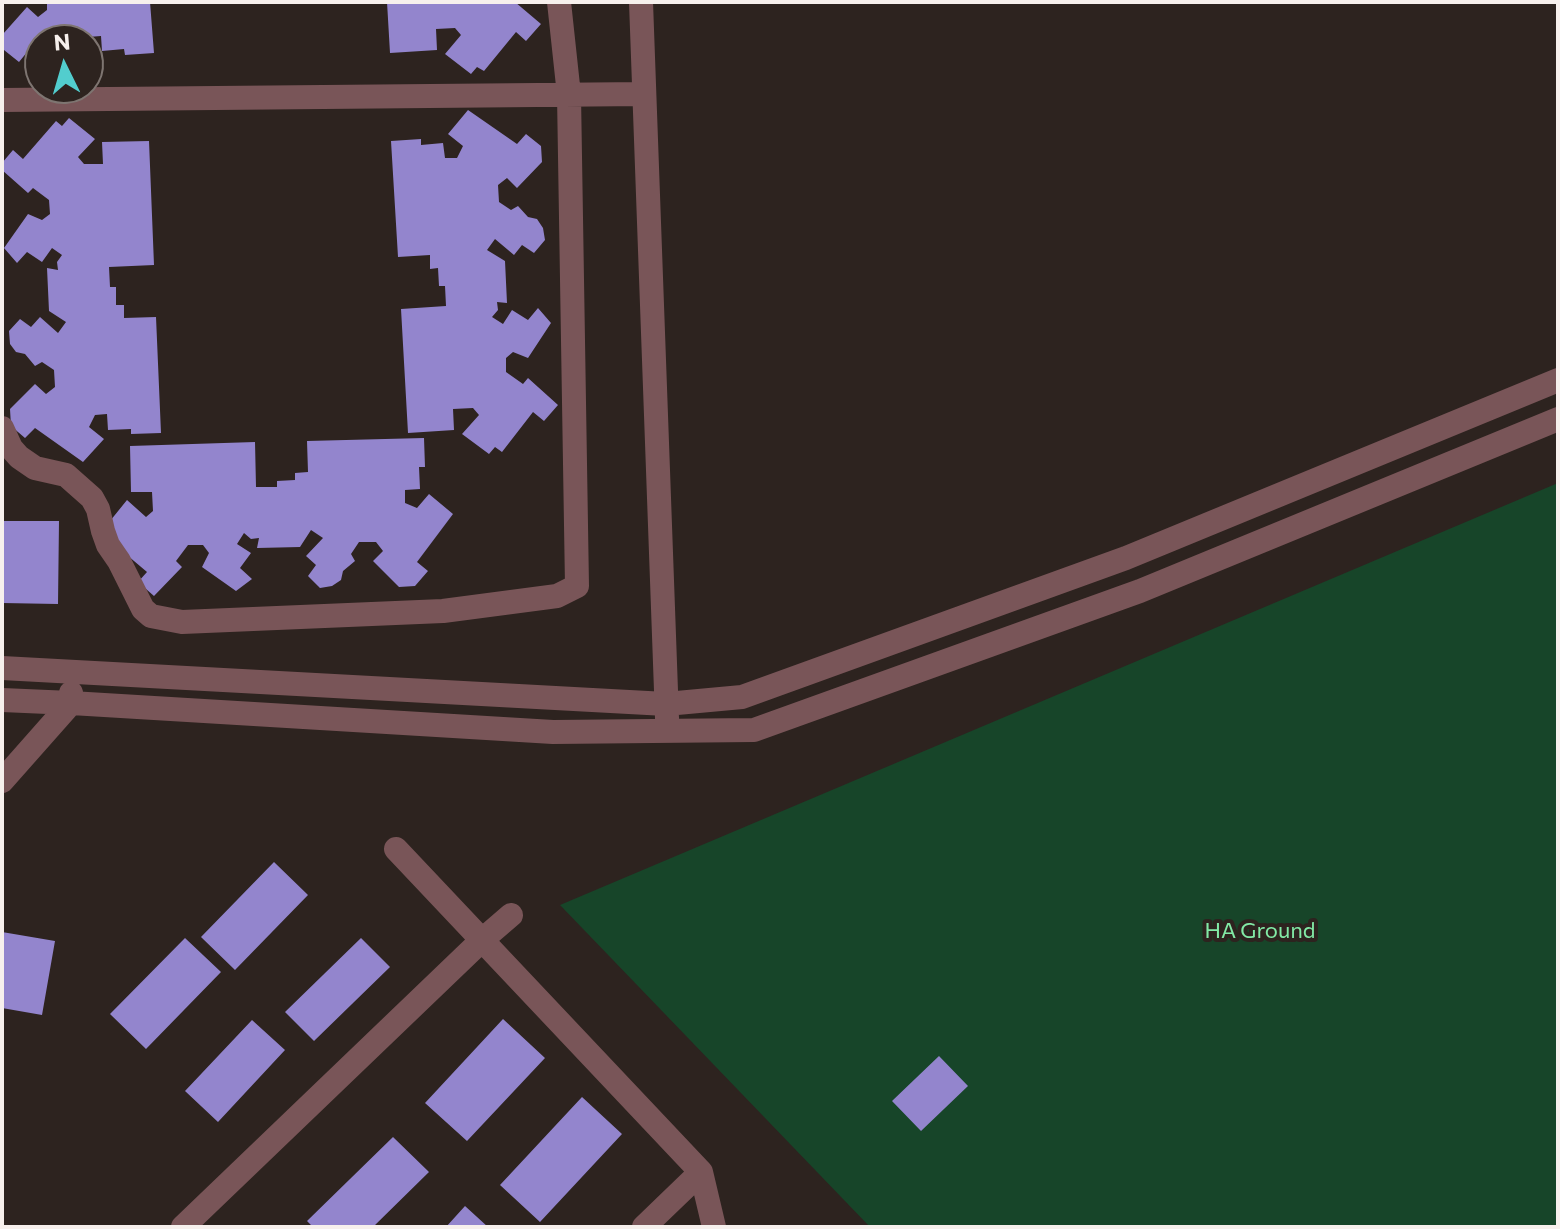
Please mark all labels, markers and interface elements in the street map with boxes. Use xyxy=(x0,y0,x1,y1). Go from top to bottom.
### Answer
north arrow xyxy=(24,24,104,104)
text: N xyxy=(53,27,71,56)
park label: HA Ground xyxy=(1204,918,1316,944)

